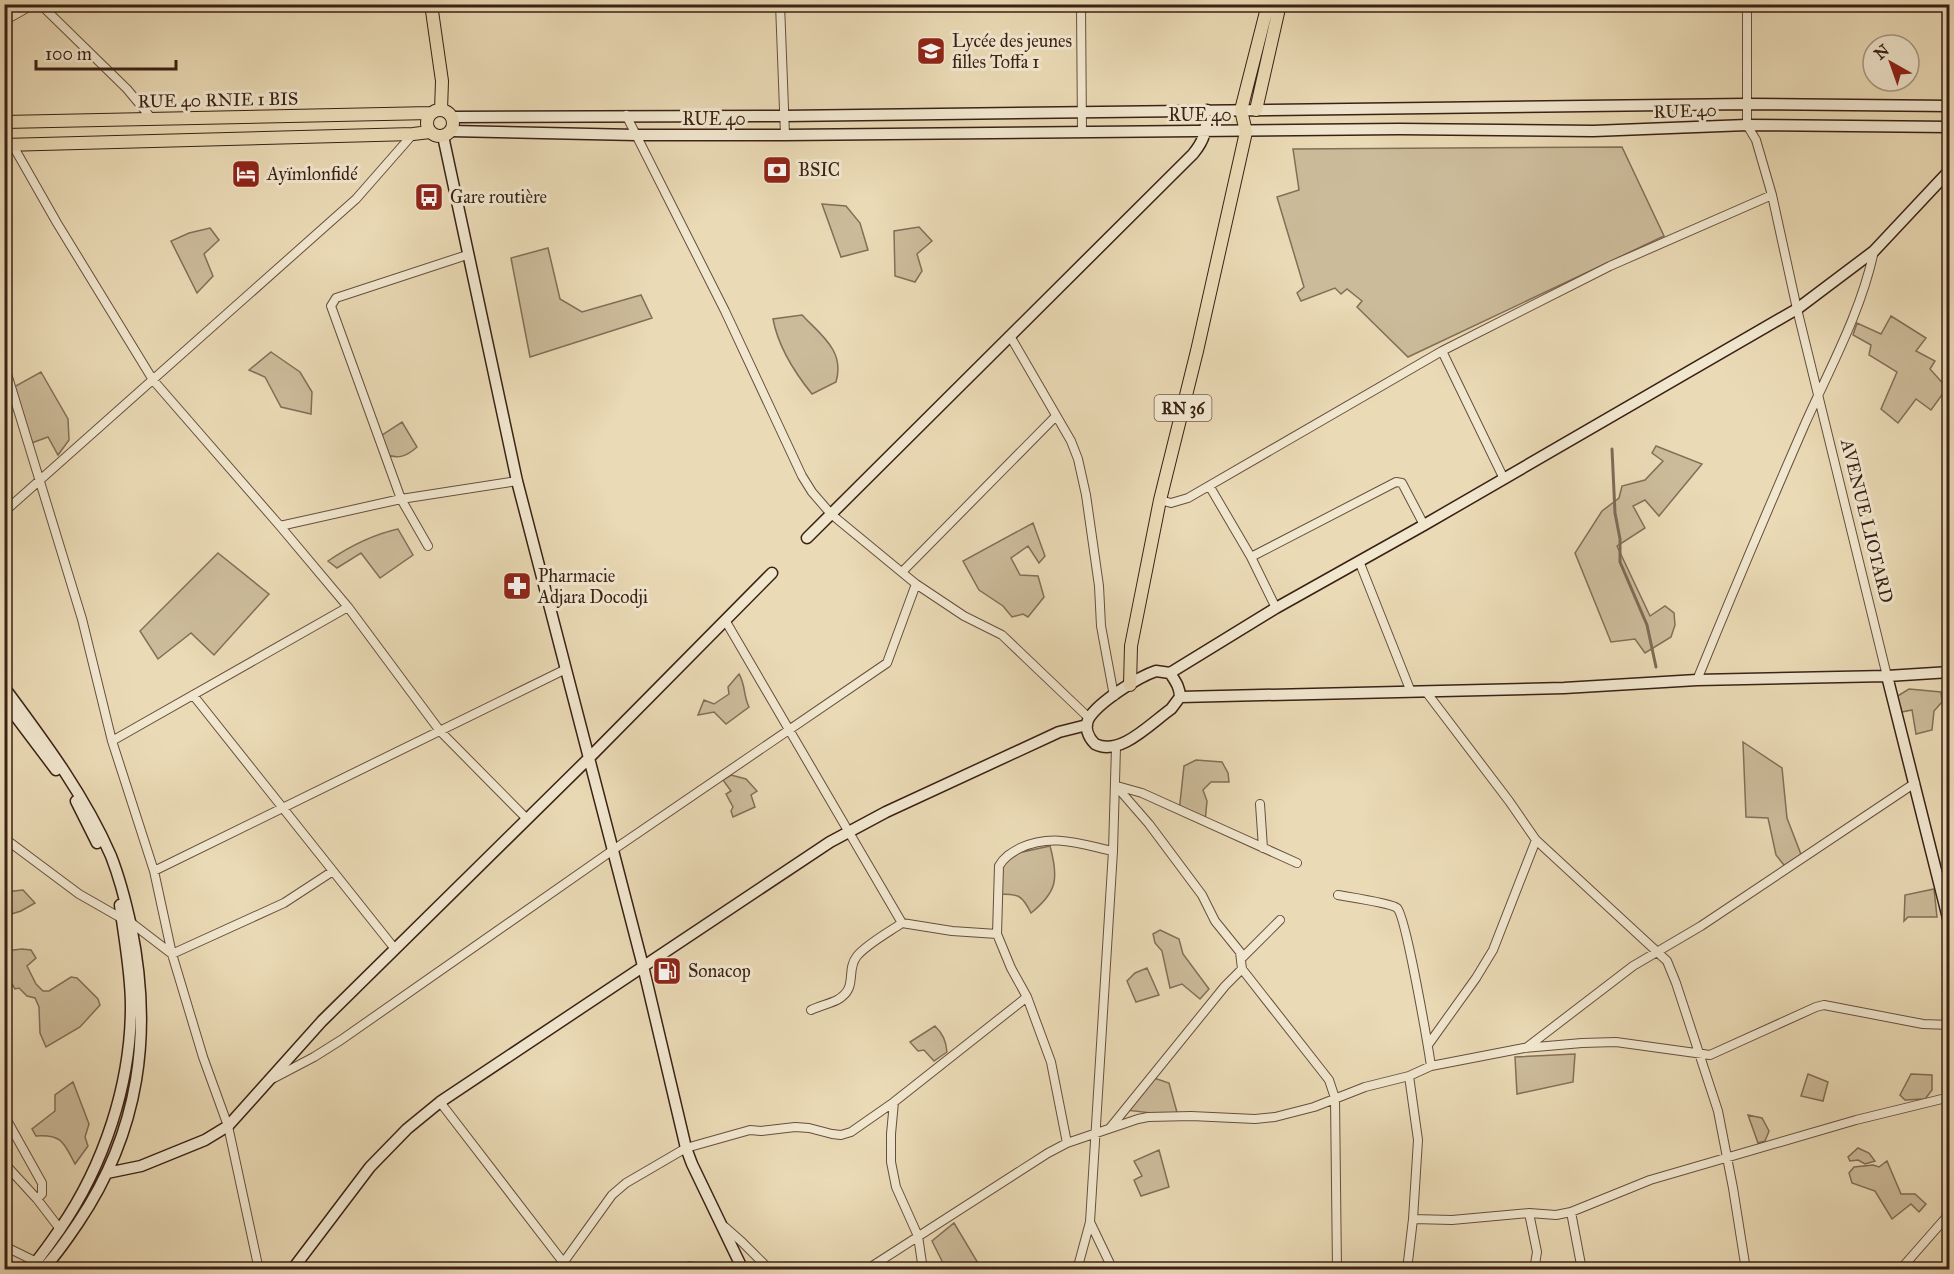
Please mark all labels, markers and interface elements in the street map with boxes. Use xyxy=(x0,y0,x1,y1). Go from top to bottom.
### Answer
place label: Lycée des jeunes filles Toffa 1 xyxy=(952,30,1072,73)
scale bar xyxy=(36,33,176,71)
north arrow xyxy=(1861,33,1921,93)
school or university icon: Lycée des jeunes filles Toffa 1 xyxy=(915,35,947,67)
text: N xyxy=(1870,40,1893,64)
text: 100 m xyxy=(45,43,92,65)
street label: RUE 40 RNIE 1 BIS xyxy=(137,88,299,112)
street label: RUE 40 xyxy=(1653,99,1717,123)
street label: RUE 40 xyxy=(1168,104,1232,126)
street label: RUE 40 xyxy=(682,108,746,130)
bank icon: BSIC xyxy=(761,154,793,186)
hotel icon: Ayïmlonfidé xyxy=(230,158,262,190)
place label: BSIC xyxy=(798,159,840,181)
place label: Ayïmlonfidé xyxy=(266,163,358,185)
bus stop icon: Gare routière xyxy=(413,181,445,213)
place label: Gare routière xyxy=(450,186,547,208)
road number: RN 36 xyxy=(1154,395,1212,421)
street label: AVENUE LIOTARD xyxy=(1836,436,1898,605)
place label: Pharmacie Adjara Docodji xyxy=(537,565,648,608)
pharmacy icon: Pharmacie Adjara Docodji xyxy=(501,570,533,602)
fuel station icon: Sonacop xyxy=(651,955,683,987)
place label: Sonacop xyxy=(688,960,751,982)

